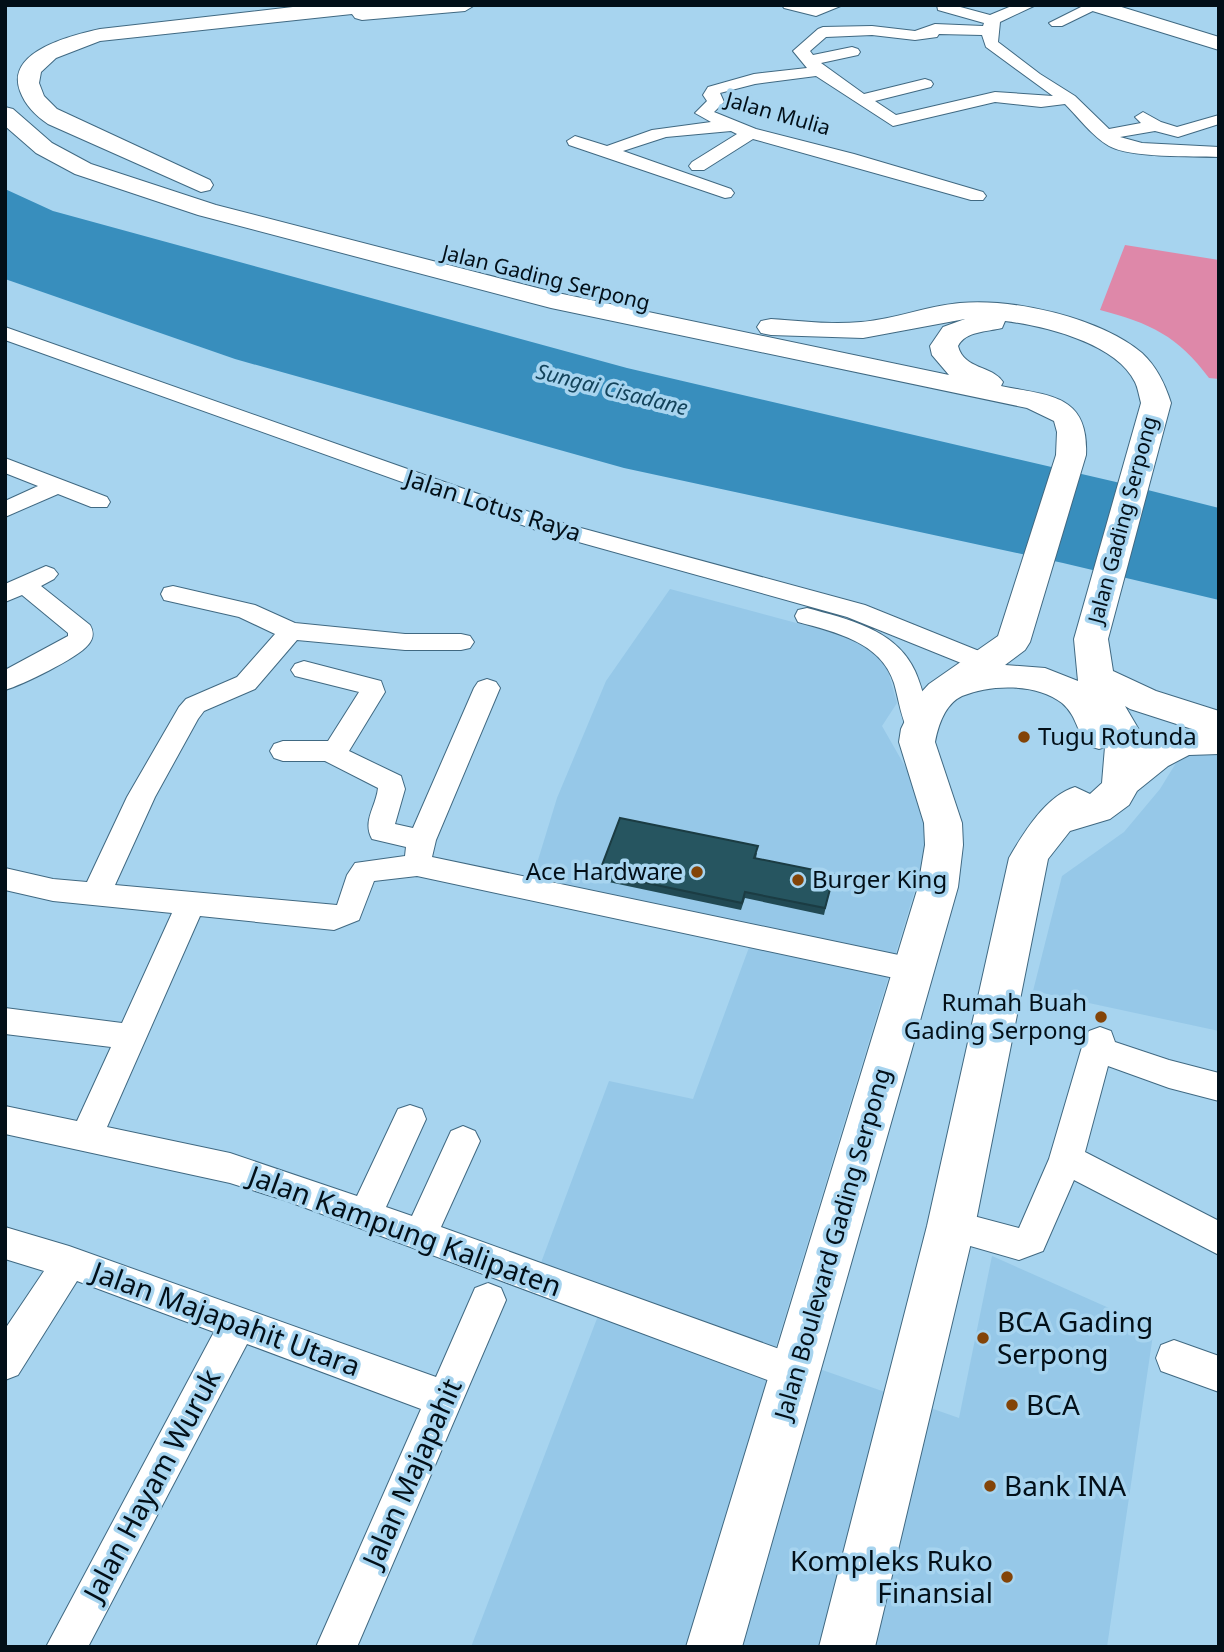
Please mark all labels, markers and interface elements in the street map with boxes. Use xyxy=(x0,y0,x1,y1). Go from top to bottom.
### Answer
street label: Jalan Mulia xyxy=(721,84,834,141)
street label: Jalan Gading Serpong xyxy=(437,237,653,316)
water label: Sungai Cisadane xyxy=(533,357,691,421)
street label: Jalan Gading Serpong xyxy=(1080,413,1163,628)
street label: Jalan Lotus Raya xyxy=(399,460,586,549)
place label: Tugu Rotunda xyxy=(1038,719,1197,752)
marker: Tugu Rotunda xyxy=(1016,729,1032,745)
place label: Ace Hardware xyxy=(526,854,683,887)
place label: Burger King xyxy=(812,862,947,895)
marker: Ace Hardware xyxy=(689,864,705,880)
marker: Burger King xyxy=(790,872,806,888)
place label: Rumah Buah Gading Serpong xyxy=(904,985,1087,1046)
marker: Rumah Buah Gading Serpong xyxy=(1093,1009,1109,1025)
street label: Jalan Boulevard Gading Serpong xyxy=(765,1064,898,1425)
street label: Jalan Kampung Kalipaten xyxy=(241,1155,567,1304)
street label: Jalan Majapahit Utara xyxy=(84,1251,366,1384)
place label: BCA Gading Serpong xyxy=(997,1302,1153,1372)
marker: BCA Gading Serpong xyxy=(975,1330,991,1346)
street label: Jalan Hayam Wuruk xyxy=(72,1362,228,1610)
street label: Jalan Majapahit xyxy=(351,1372,470,1576)
place label: BCA xyxy=(1026,1385,1080,1423)
marker: BCA xyxy=(1004,1397,1020,1413)
place label: Bank INA xyxy=(1004,1466,1126,1504)
marker: Bank INA xyxy=(982,1478,998,1494)
place label: Kompleks Ruko Finansial xyxy=(790,1541,993,1611)
marker: Kompleks Ruko Finansial xyxy=(999,1569,1015,1585)

